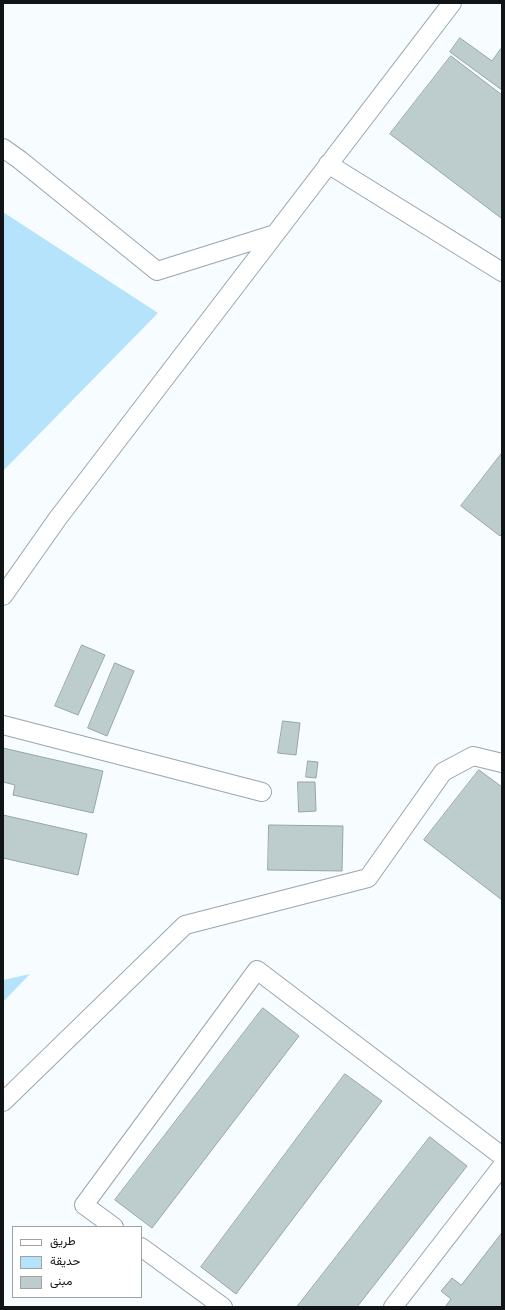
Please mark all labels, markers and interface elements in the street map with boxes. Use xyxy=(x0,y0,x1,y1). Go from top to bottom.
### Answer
legend xyxy=(12,1226,142,1298)
text: طريق xyxy=(50,1233,75,1248)
text: حديقة xyxy=(50,1253,80,1268)
text: مبنى xyxy=(50,1273,72,1288)

